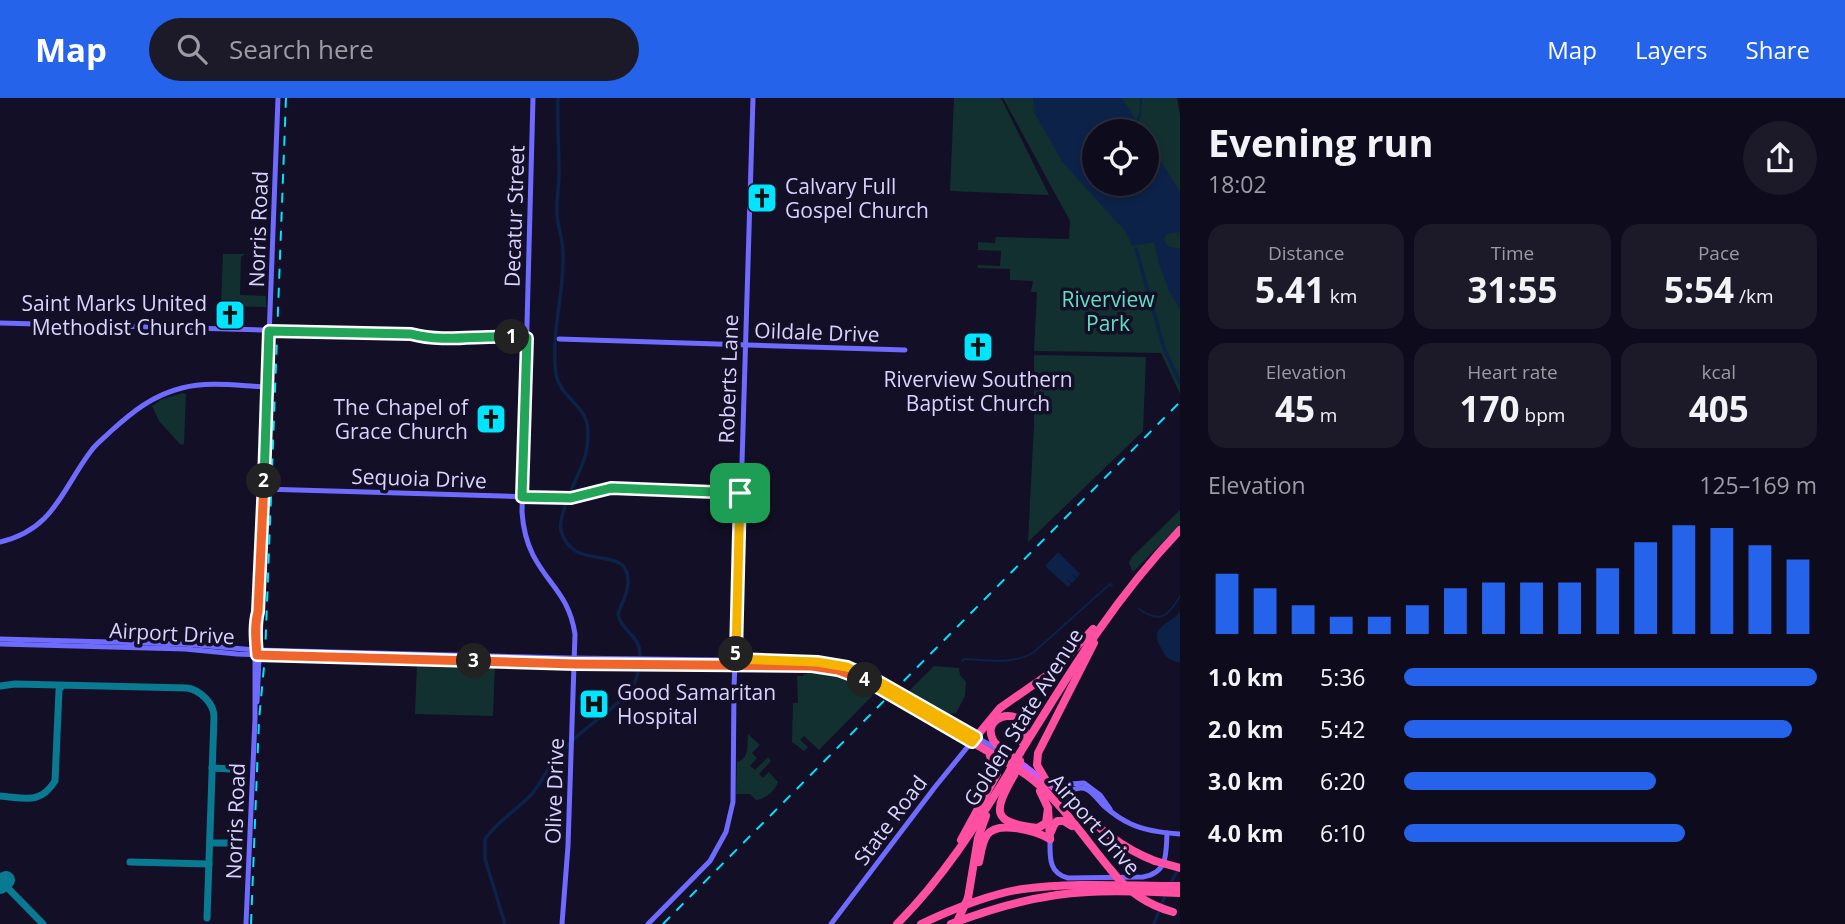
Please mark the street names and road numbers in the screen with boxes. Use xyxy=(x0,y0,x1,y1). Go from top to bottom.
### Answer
street label: Decatur Street xyxy=(498,145,530,287)
street label: Norris Road xyxy=(242,170,274,288)
street label: Roberts Lane xyxy=(712,314,744,444)
street label: Oildale Drive xyxy=(754,316,880,348)
street label: Sequoia Drive xyxy=(351,462,487,494)
street label: Airport Drive xyxy=(109,616,235,650)
street label: Golden State Avenue xyxy=(957,623,1089,811)
street label: Olive Drive xyxy=(538,738,570,844)
street label: Norris Road xyxy=(219,762,251,880)
street label: Airport Drive xyxy=(1043,767,1147,881)
street label: State Road xyxy=(847,769,933,871)

